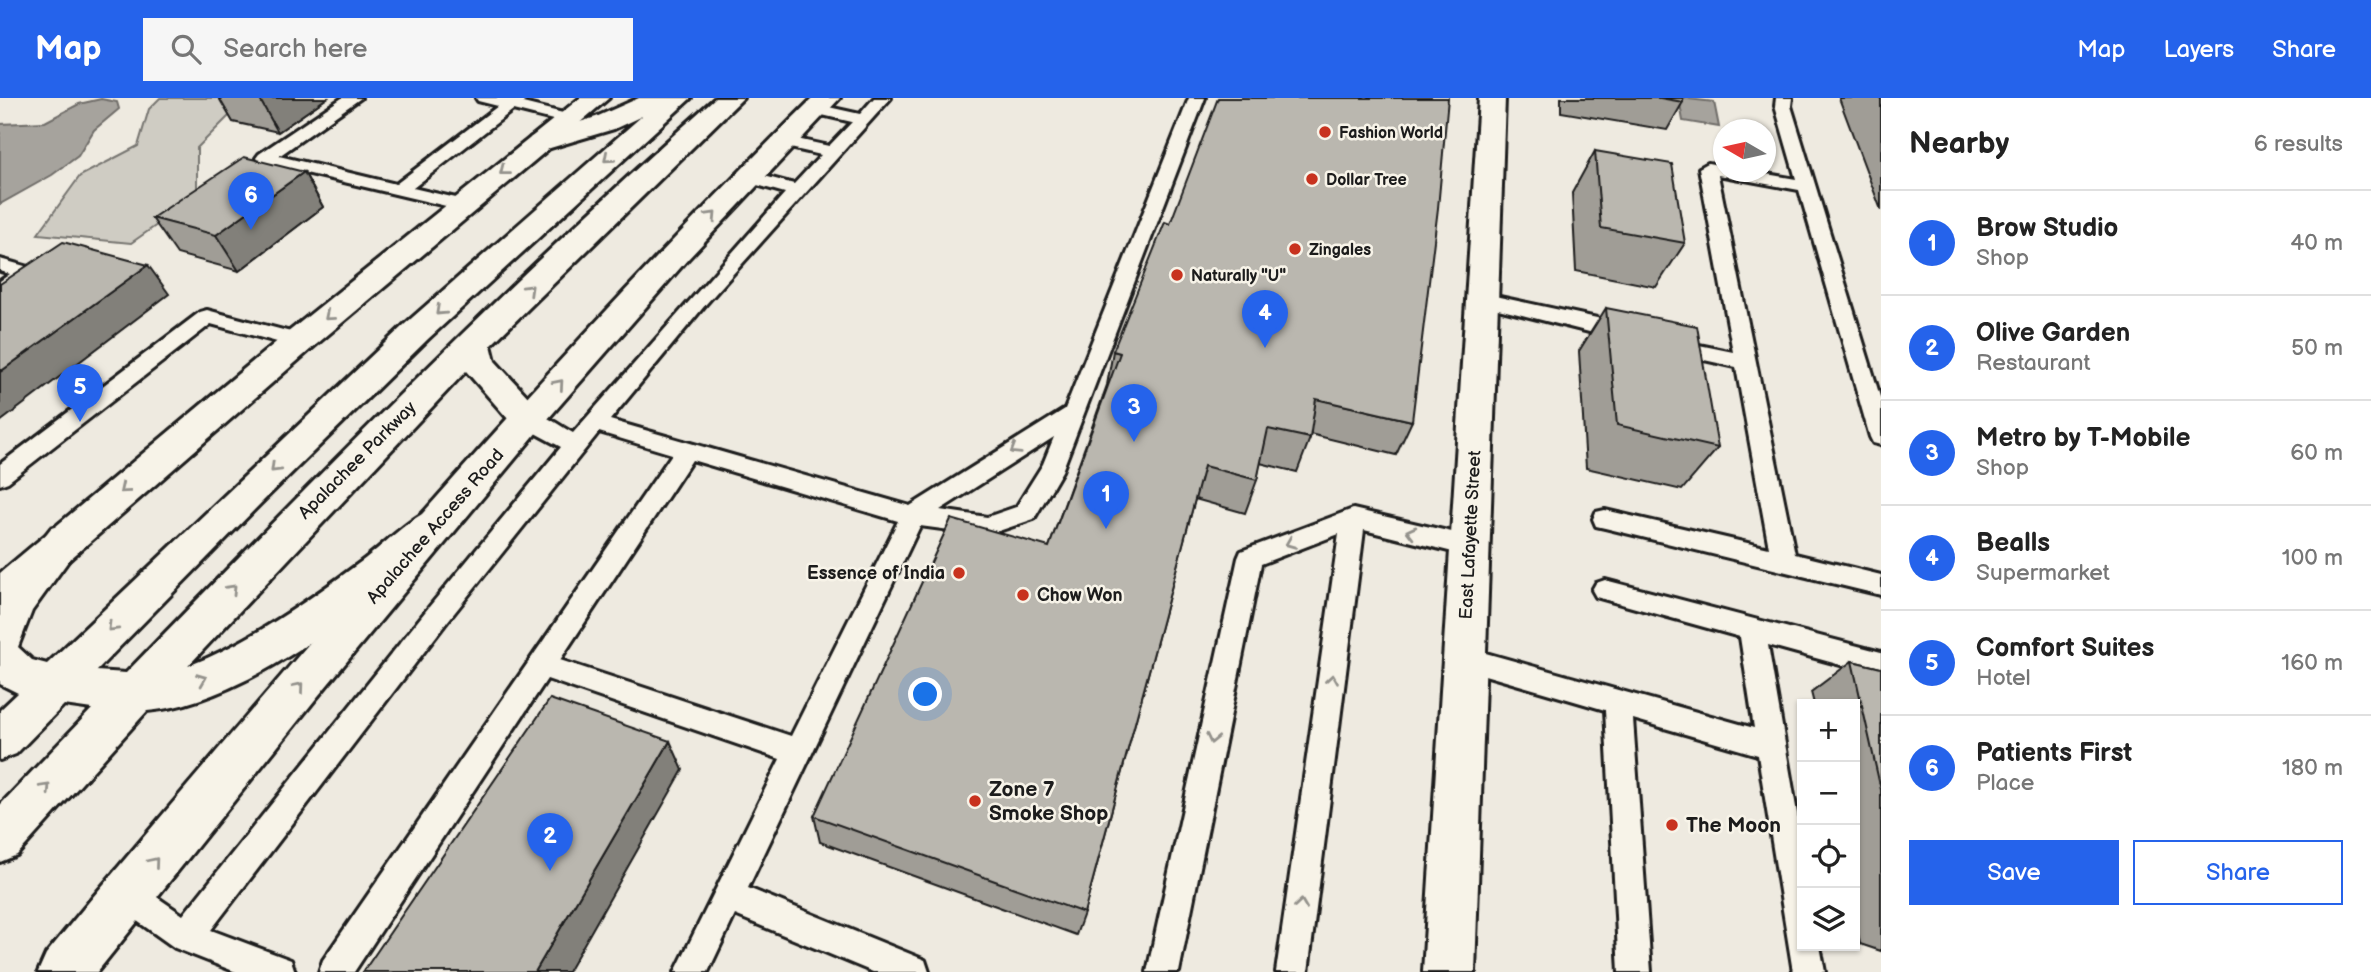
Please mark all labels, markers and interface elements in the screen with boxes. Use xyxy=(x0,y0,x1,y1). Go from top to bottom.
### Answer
search box xyxy=(143,18,633,81)
text: Map xyxy=(35,29,101,69)
icon: search xyxy=(167,30,205,68)
text: Search here xyxy=(223,34,367,65)
text: Map xyxy=(2077,35,2125,64)
text: Layers xyxy=(2163,35,2234,64)
text: Share xyxy=(2272,35,2336,64)
north arrow xyxy=(1713,119,1776,182)
marker: Fashion World xyxy=(1317,124,1333,140)
place label: Fashion World xyxy=(1339,124,1443,143)
text: Nearby xyxy=(1909,126,2009,162)
text: 6 results xyxy=(2254,130,2343,158)
one-way arrow xyxy=(603,150,616,162)
one-way arrow xyxy=(500,162,512,175)
marker: Dollar Tree xyxy=(1304,171,1320,187)
place label: Dollar Tree xyxy=(1326,171,1407,190)
pin: 6 xyxy=(228,172,274,230)
one-way arrow xyxy=(703,211,716,224)
text: Brow Studio xyxy=(1976,213,2118,244)
text: 1 xyxy=(1927,229,1937,257)
text: 40 m xyxy=(2290,229,2343,257)
marker: Zingales xyxy=(1287,241,1303,257)
place label: Zingales xyxy=(1309,241,1371,260)
text: Shop xyxy=(1976,244,2029,272)
marker: Naturally "U" xyxy=(1169,267,1185,283)
place label: Naturally "U" xyxy=(1191,267,1286,286)
one-way arrow xyxy=(521,284,534,297)
pin: 4 xyxy=(1242,290,1288,348)
one-way arrow xyxy=(435,303,448,316)
one-way arrow xyxy=(325,308,338,320)
text: Olive Garden xyxy=(1976,318,2130,349)
text: 2 xyxy=(1925,334,1939,362)
text: 50 m xyxy=(2291,334,2343,362)
text: Restaurant xyxy=(1976,349,2090,377)
pin: 5 xyxy=(57,364,103,422)
one-way arrow xyxy=(551,379,563,392)
pin: 3 xyxy=(1111,384,1157,442)
street label: Apalachee Parkway xyxy=(294,397,421,524)
text: Metro by T-Mobile xyxy=(1976,423,2190,454)
text: 3 xyxy=(1925,439,1939,467)
text: 60 m xyxy=(2290,439,2343,467)
one-way arrow xyxy=(1010,442,1023,455)
street label: Apalachee Access Road xyxy=(362,445,508,608)
street label: East Lafayette Street xyxy=(1456,450,1485,620)
text: Shop xyxy=(1976,454,2029,482)
one-way arrow xyxy=(270,460,283,473)
pin: 1 xyxy=(1083,471,1129,529)
one-way arrow xyxy=(119,481,132,493)
one-way arrow xyxy=(1405,526,1417,540)
text: Bealls xyxy=(1976,528,2050,559)
one-way arrow xyxy=(1284,534,1296,548)
text: 4 xyxy=(1925,544,1939,572)
text: 100 m xyxy=(2282,544,2343,572)
text: Supermarket xyxy=(1976,559,2110,587)
place label: Essence of India xyxy=(807,563,945,584)
marker: Essence of India xyxy=(951,565,967,581)
one-way arrow xyxy=(224,584,237,597)
place label: Chow Won xyxy=(1037,585,1123,606)
marker: Chow Won xyxy=(1015,587,1031,603)
one-way arrow xyxy=(108,619,121,632)
text: Comfort Suites xyxy=(1976,633,2154,664)
text: 5 xyxy=(1925,649,1939,677)
text: 160 m xyxy=(2281,649,2343,677)
text: Hotel xyxy=(1976,664,2031,692)
one-way arrow xyxy=(195,673,207,687)
one-way arrow xyxy=(1324,673,1339,685)
your location xyxy=(908,677,942,711)
one-way arrow xyxy=(291,682,303,695)
map controls xyxy=(1797,699,1860,951)
button: + xyxy=(1797,699,1860,762)
one-way arrow xyxy=(1206,733,1221,745)
text: Patients First xyxy=(1976,738,2132,769)
text: 6 xyxy=(1925,754,1939,782)
text: 180 m xyxy=(2282,754,2343,782)
button: − xyxy=(1797,762,1860,825)
text: Place xyxy=(1976,769,2034,797)
place label: Zone 7 Smoke Shop xyxy=(989,777,1108,826)
one-way arrow xyxy=(38,783,51,796)
marker: Zone 7 Smoke Shop xyxy=(967,793,983,809)
pin: 2 xyxy=(527,813,573,871)
place label: The Moon xyxy=(1686,813,1781,838)
marker: The Moon xyxy=(1664,817,1680,833)
button: locate xyxy=(1797,825,1860,888)
button: Save xyxy=(1909,840,2119,905)
button: Share xyxy=(2133,840,2343,905)
one-way arrow xyxy=(146,858,158,871)
button: layers xyxy=(1797,888,1860,951)
one-way arrow xyxy=(1293,899,1308,910)

